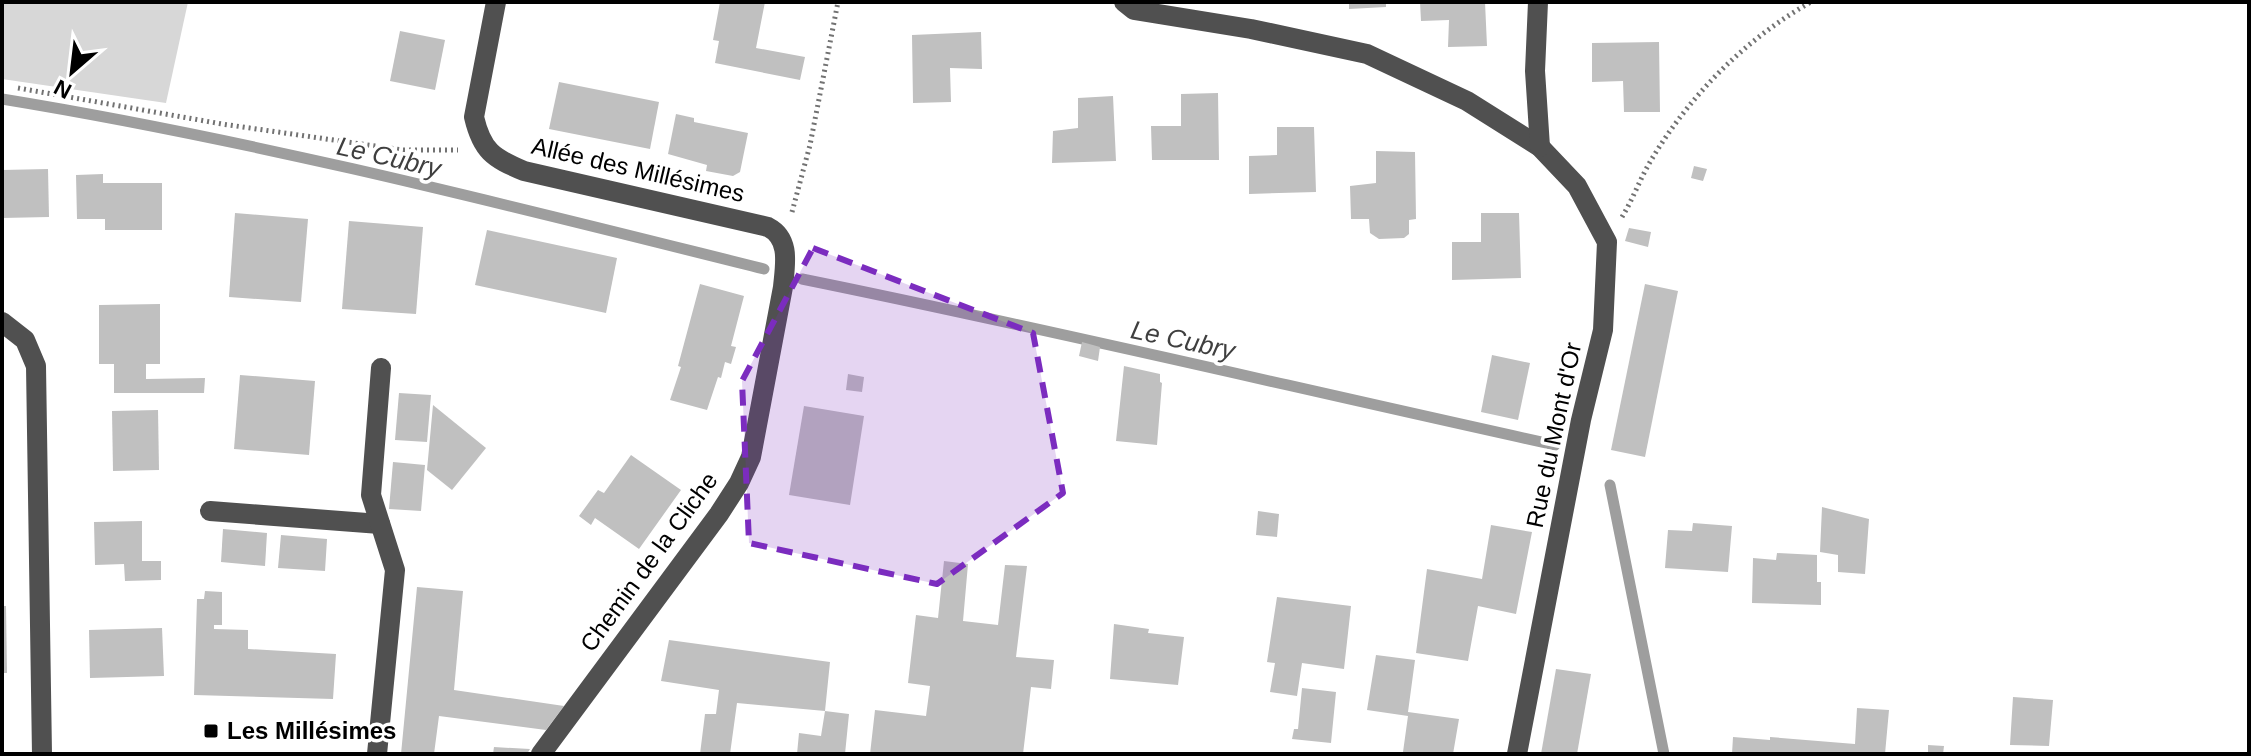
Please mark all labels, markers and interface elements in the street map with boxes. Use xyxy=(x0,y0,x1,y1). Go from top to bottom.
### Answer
north arrow xyxy=(32,32,112,112)
text: N xyxy=(50,74,76,104)
water label: Le Cubry xyxy=(334,131,446,184)
street label: Allée des Millésimes xyxy=(529,132,747,207)
water label: Le Cubry xyxy=(1128,314,1240,366)
street label: Rue du Mont d'Or xyxy=(1521,340,1586,530)
street label: Chemin de la Cliche xyxy=(575,467,723,657)
place label: Les Millésimes xyxy=(227,717,396,744)
marker: Les Millésimes xyxy=(202,722,220,740)

